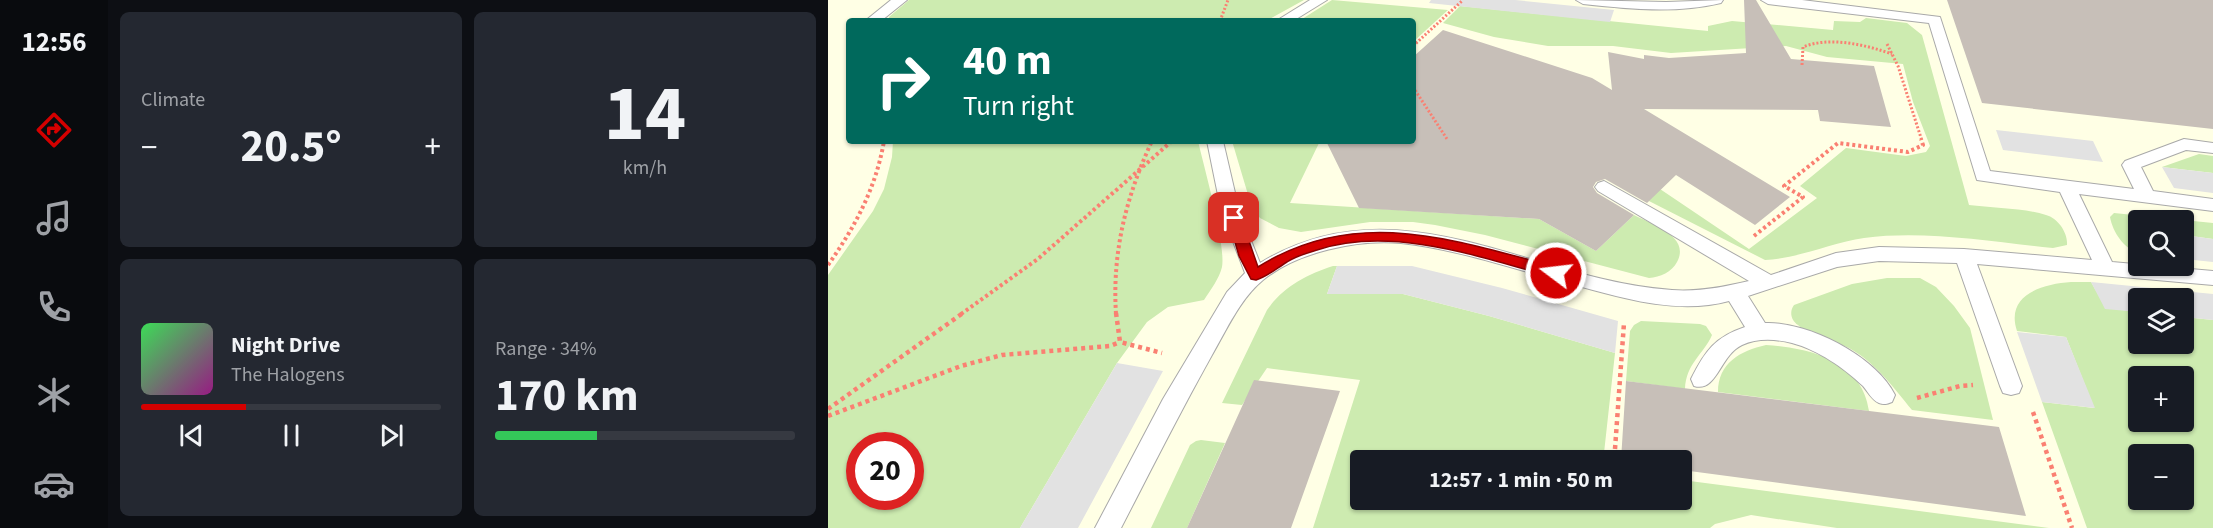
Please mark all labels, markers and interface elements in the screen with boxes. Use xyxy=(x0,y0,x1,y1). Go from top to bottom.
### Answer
text: 12:56 xyxy=(21,23,87,62)
text: 40 m xyxy=(963,31,1052,91)
icon: right xyxy=(864,42,942,120)
text: 14 xyxy=(604,59,686,170)
text: Climate xyxy=(141,86,205,114)
text: Turn right xyxy=(963,87,1074,126)
icon: directions xyxy=(33,109,75,151)
text: 20.5° xyxy=(240,115,342,179)
text: − xyxy=(141,124,157,171)
text: + xyxy=(425,124,441,171)
text: km/h xyxy=(623,154,667,182)
pin xyxy=(1208,192,1259,243)
icon: music xyxy=(33,197,75,239)
icon: arrive xyxy=(1217,201,1250,234)
map controls xyxy=(2128,210,2194,510)
button: search xyxy=(2128,210,2194,276)
position arrow xyxy=(1524,241,1588,305)
icon: phone xyxy=(33,286,75,328)
button: layers xyxy=(2128,288,2194,354)
text: Night Drive xyxy=(231,329,340,361)
text: Range · 34% xyxy=(495,335,596,363)
text: The Halogens xyxy=(231,361,345,389)
text: 170 km xyxy=(495,364,639,428)
button: + xyxy=(2128,366,2194,432)
icon: climate xyxy=(33,374,75,416)
icon: previous xyxy=(175,419,208,452)
icon: pause xyxy=(275,419,308,452)
icon: next xyxy=(375,419,408,452)
speed limit sign: 20 xyxy=(846,432,924,510)
button: − xyxy=(2128,444,2194,510)
icon: car xyxy=(33,463,75,505)
text: 12:57 · 1 min · 50 m xyxy=(1429,464,1613,496)

